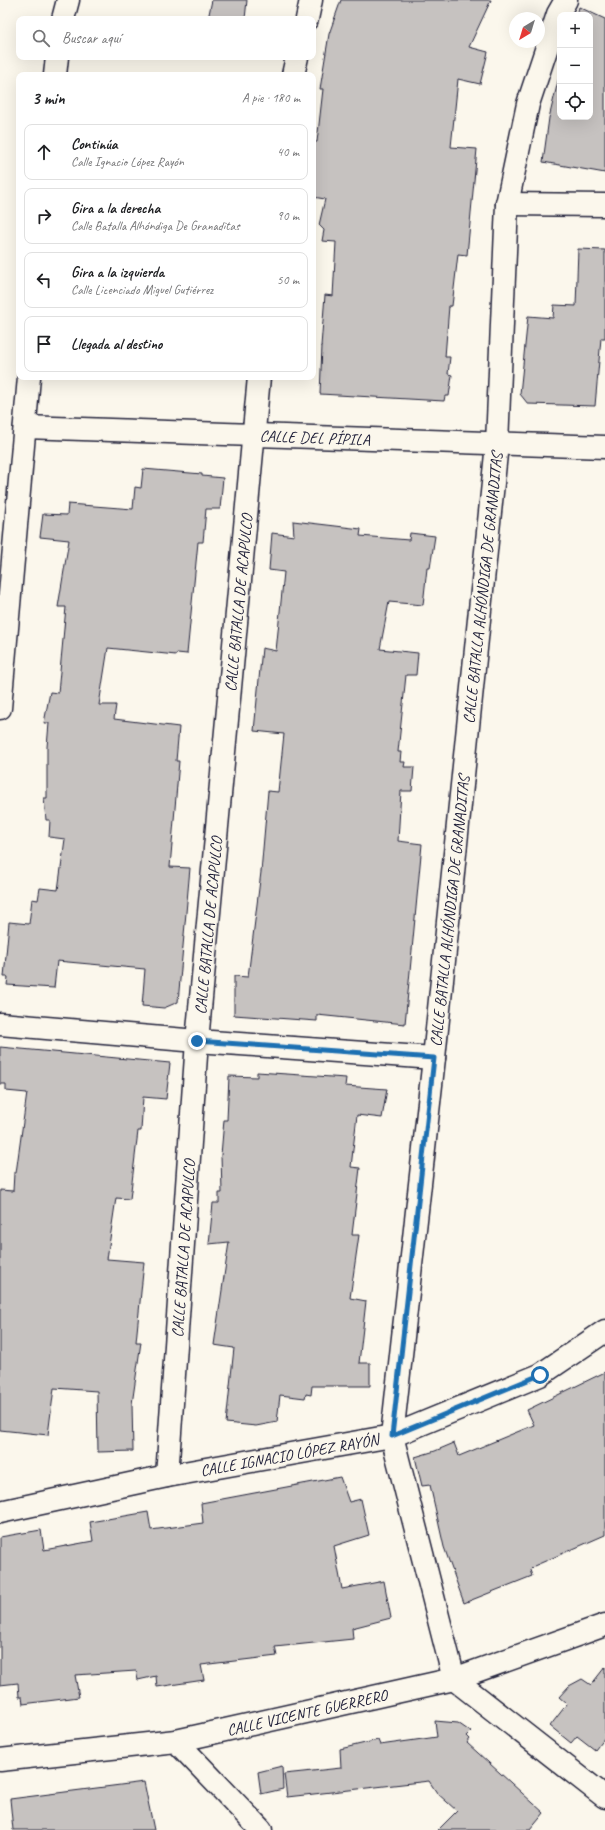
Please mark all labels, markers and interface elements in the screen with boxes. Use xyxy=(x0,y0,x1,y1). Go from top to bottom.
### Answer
north arrow xyxy=(509,12,545,48)
map controls xyxy=(557,12,593,120)
button: + xyxy=(557,12,593,48)
search box xyxy=(16,16,316,60)
icon: search xyxy=(30,27,52,49)
text: Buscar aquí xyxy=(62,29,121,48)
button: − xyxy=(557,48,593,84)
button: locate xyxy=(557,84,593,120)
text: 3 min xyxy=(32,88,65,109)
text: A pie · 180 m xyxy=(242,90,300,106)
text: Continúa xyxy=(71,135,118,154)
icon: ahead xyxy=(33,141,55,163)
text: 40 m xyxy=(277,144,299,160)
text: Calle Ignacio López Rayón xyxy=(71,154,184,170)
text: Gira a la derecha xyxy=(71,199,160,218)
icon: right xyxy=(33,205,55,227)
text: 90 m xyxy=(277,208,299,224)
text: Calle Batalla Alhóndiga De Granaditas xyxy=(71,218,240,234)
text: Gira a la izquierda xyxy=(71,263,164,282)
icon: left xyxy=(33,269,55,291)
text: 50 m xyxy=(277,272,299,288)
text: Calle Licenciado Miguel Gutiérrez xyxy=(71,282,213,298)
icon: arrive xyxy=(33,333,55,355)
text: Llegada al destino xyxy=(71,335,162,354)
street label: CALLE DEL PÍPILA xyxy=(259,426,371,450)
street label: CALLE BATALLA ALHÓNDIGA DE GRANADITAS xyxy=(459,449,507,724)
street label: CALLE BATALLA DE ACAPULCO xyxy=(221,511,257,693)
street label: CALLE BATALLA ALHÓNDIGA DE GRANADITAS xyxy=(426,772,474,1047)
street label: CALLE BATALLA DE ACAPULCO xyxy=(191,834,227,1015)
route end xyxy=(188,1032,206,1050)
street label: CALLE BATALLA DE ACAPULCO xyxy=(168,1157,200,1338)
route start xyxy=(531,1366,549,1384)
street label: CALLE IGNACIO LÓPEZ RAYÓN xyxy=(199,1429,382,1481)
street label: CALLE VICENTE GUERRERO xyxy=(225,1685,391,1740)

